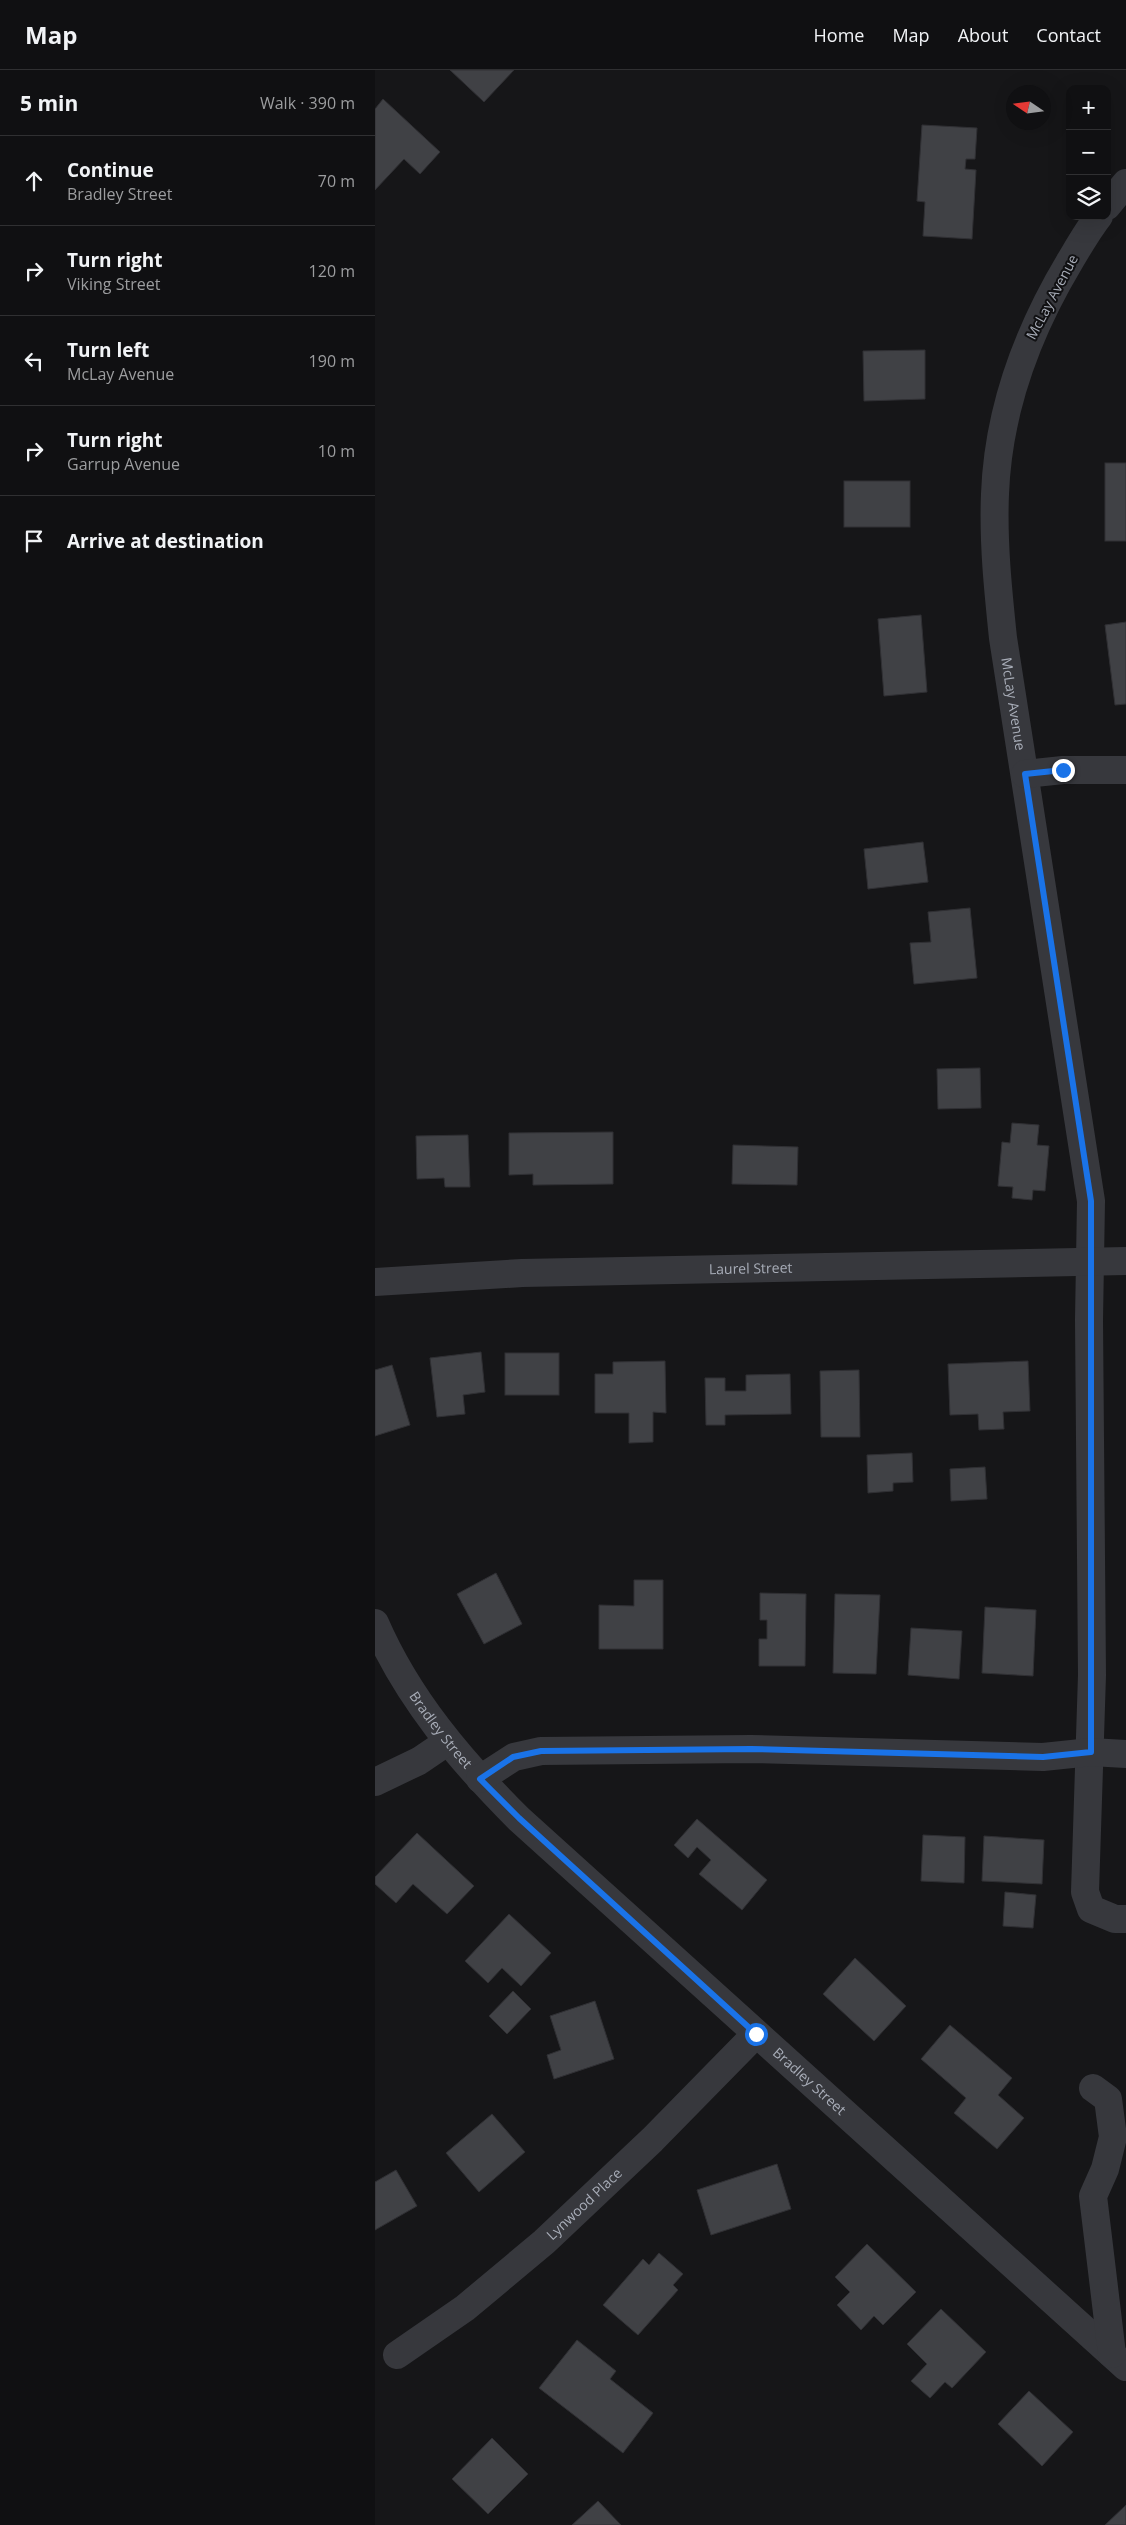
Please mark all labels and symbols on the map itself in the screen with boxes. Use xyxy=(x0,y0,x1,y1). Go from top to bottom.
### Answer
north arrow xyxy=(1006,85,1051,130)
street label: McLay Avenue xyxy=(1021,251,1082,343)
street label: McLay Avenue xyxy=(997,656,1030,752)
route end xyxy=(1052,759,1075,782)
street label: Laurel Street xyxy=(709,1258,793,1278)
street label: Bradley Street xyxy=(406,1688,477,1772)
route start xyxy=(745,2023,768,2046)
street label: Bradley Street xyxy=(769,2043,850,2119)
street label: Lynwood Place xyxy=(542,2163,626,2244)

